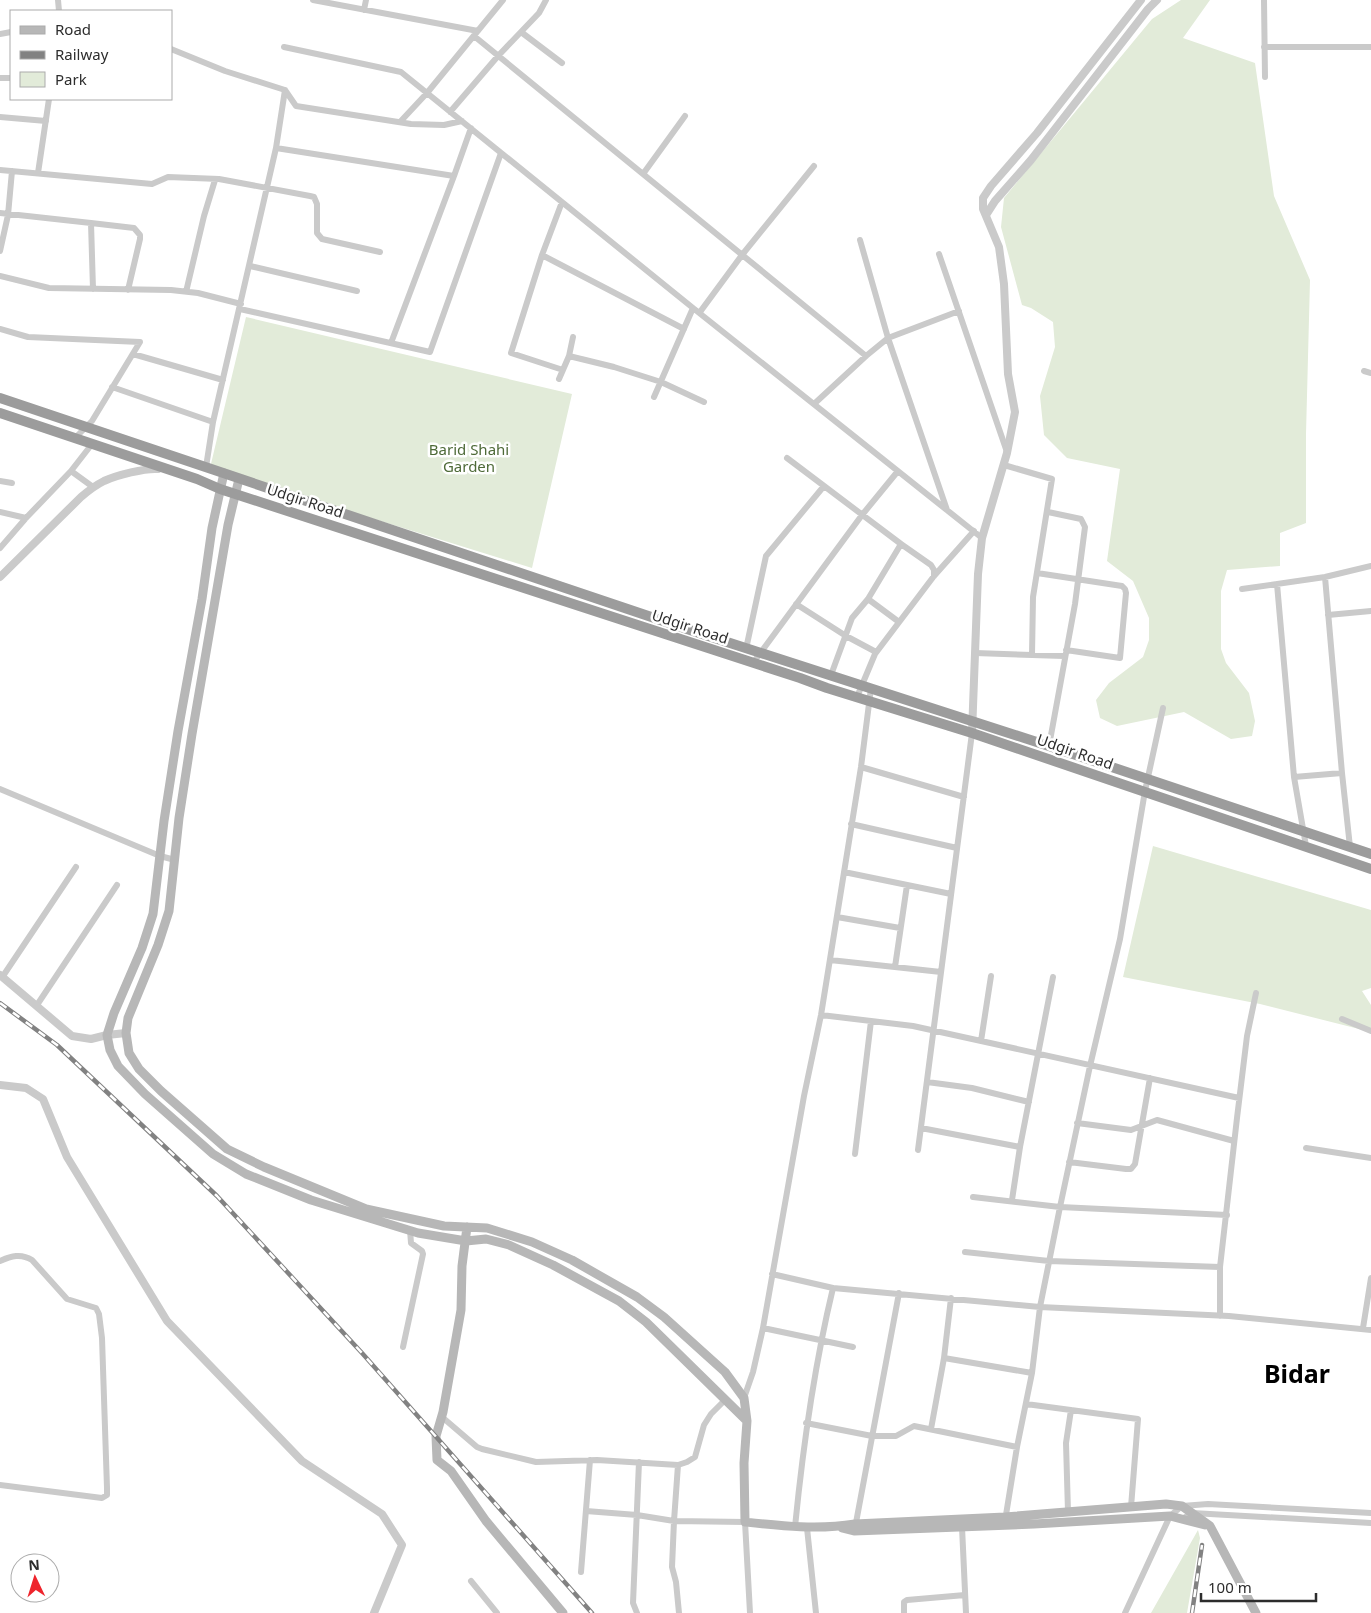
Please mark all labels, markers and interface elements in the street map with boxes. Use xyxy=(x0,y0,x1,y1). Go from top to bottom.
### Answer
legend xyxy=(10,10,172,100)
text: Road xyxy=(55,19,91,39)
text: Railway xyxy=(55,44,109,64)
text: Park xyxy=(55,69,87,89)
park label: Barid Shahi Garden xyxy=(429,439,509,476)
street label: Udgir Road xyxy=(264,478,346,522)
street label: Udgir Road xyxy=(649,604,731,648)
street label: Udgir Road xyxy=(1035,729,1116,773)
district label: Bidar xyxy=(1264,1356,1330,1390)
north arrow xyxy=(10,1553,60,1603)
text: N xyxy=(28,1555,40,1574)
scale bar xyxy=(1201,1570,1316,1602)
text: 100 m xyxy=(1208,1577,1252,1597)

